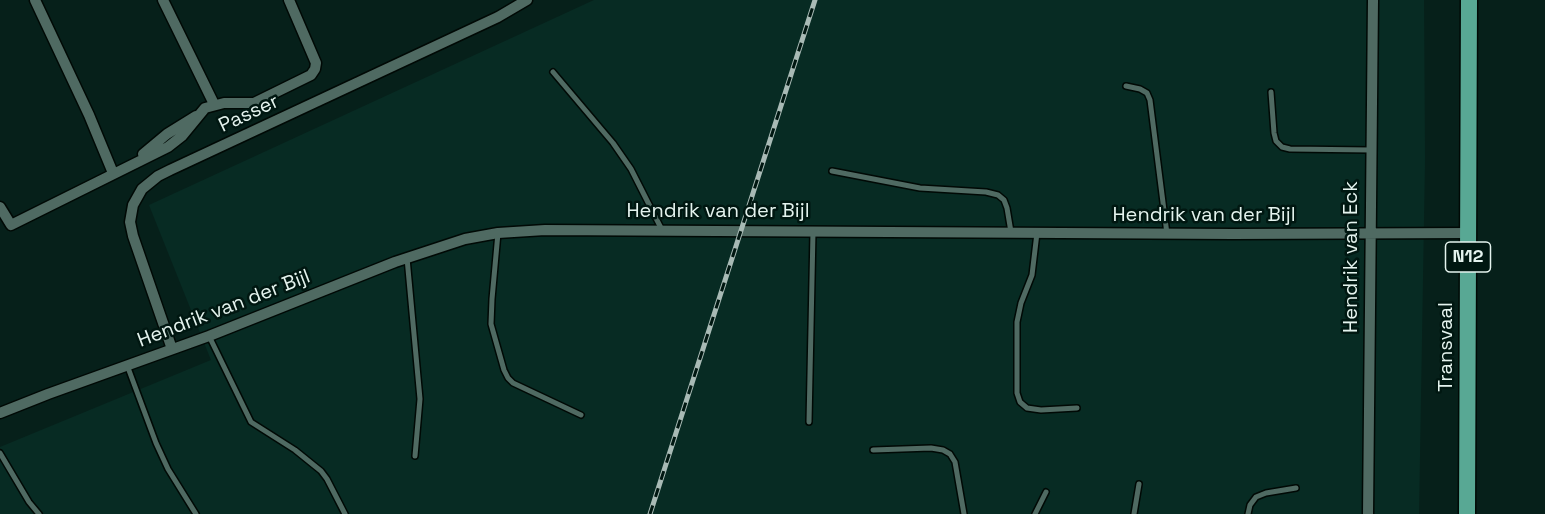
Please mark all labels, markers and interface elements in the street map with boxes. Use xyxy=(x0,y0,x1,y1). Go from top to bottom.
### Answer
street label: Passer xyxy=(215,90,283,138)
street label: Hendrik van Eck xyxy=(1340,181,1364,333)
street label: Hendrik van der Bijl xyxy=(626,200,810,224)
street label: Hendrik van der Bijl xyxy=(1112,204,1296,228)
road number: N12 xyxy=(1446,242,1490,272)
street label: Hendrik van der Bijl xyxy=(134,265,314,353)
street label: Transvaal xyxy=(1435,302,1459,392)

